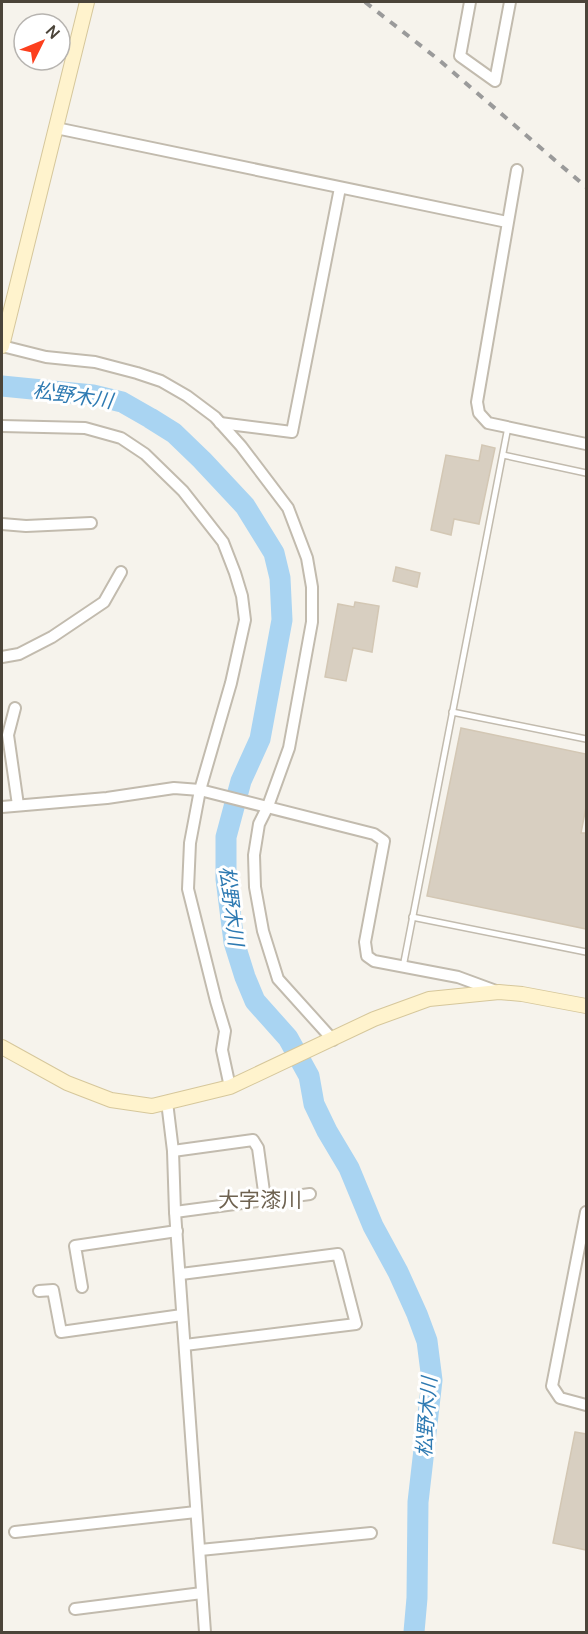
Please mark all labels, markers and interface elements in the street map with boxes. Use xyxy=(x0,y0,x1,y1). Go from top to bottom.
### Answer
north arrow xyxy=(12,12,72,72)
text: N xyxy=(41,20,65,43)
water label: 松野木川 xyxy=(32,376,116,414)
water label: 松野木川 xyxy=(214,865,251,949)
district label: 大字漆川 xyxy=(218,1185,302,1213)
water label: 松野木川 xyxy=(410,1374,442,1458)

